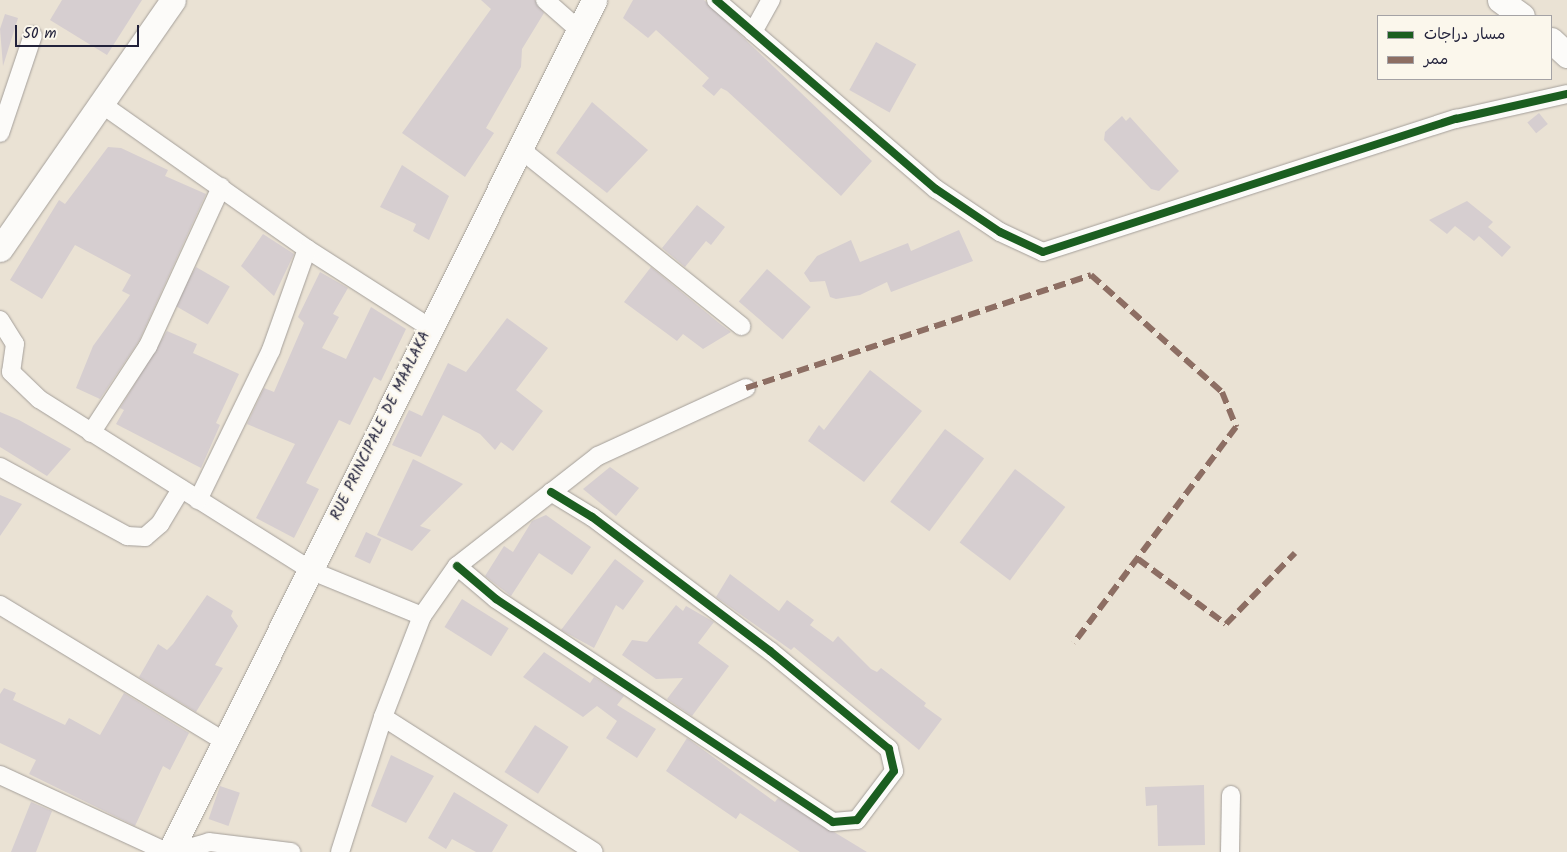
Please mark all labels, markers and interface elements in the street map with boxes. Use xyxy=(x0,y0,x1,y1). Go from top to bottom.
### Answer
scale bar xyxy=(18,15,141,47)
legend xyxy=(1377,15,1552,80)
text: 50 m xyxy=(23,22,57,46)
text: مسار دراجات xyxy=(1424,23,1505,47)
text: ممر xyxy=(1424,48,1448,72)
street label: RUE PRINCIPALE DE MAALAKA xyxy=(327,329,435,523)

